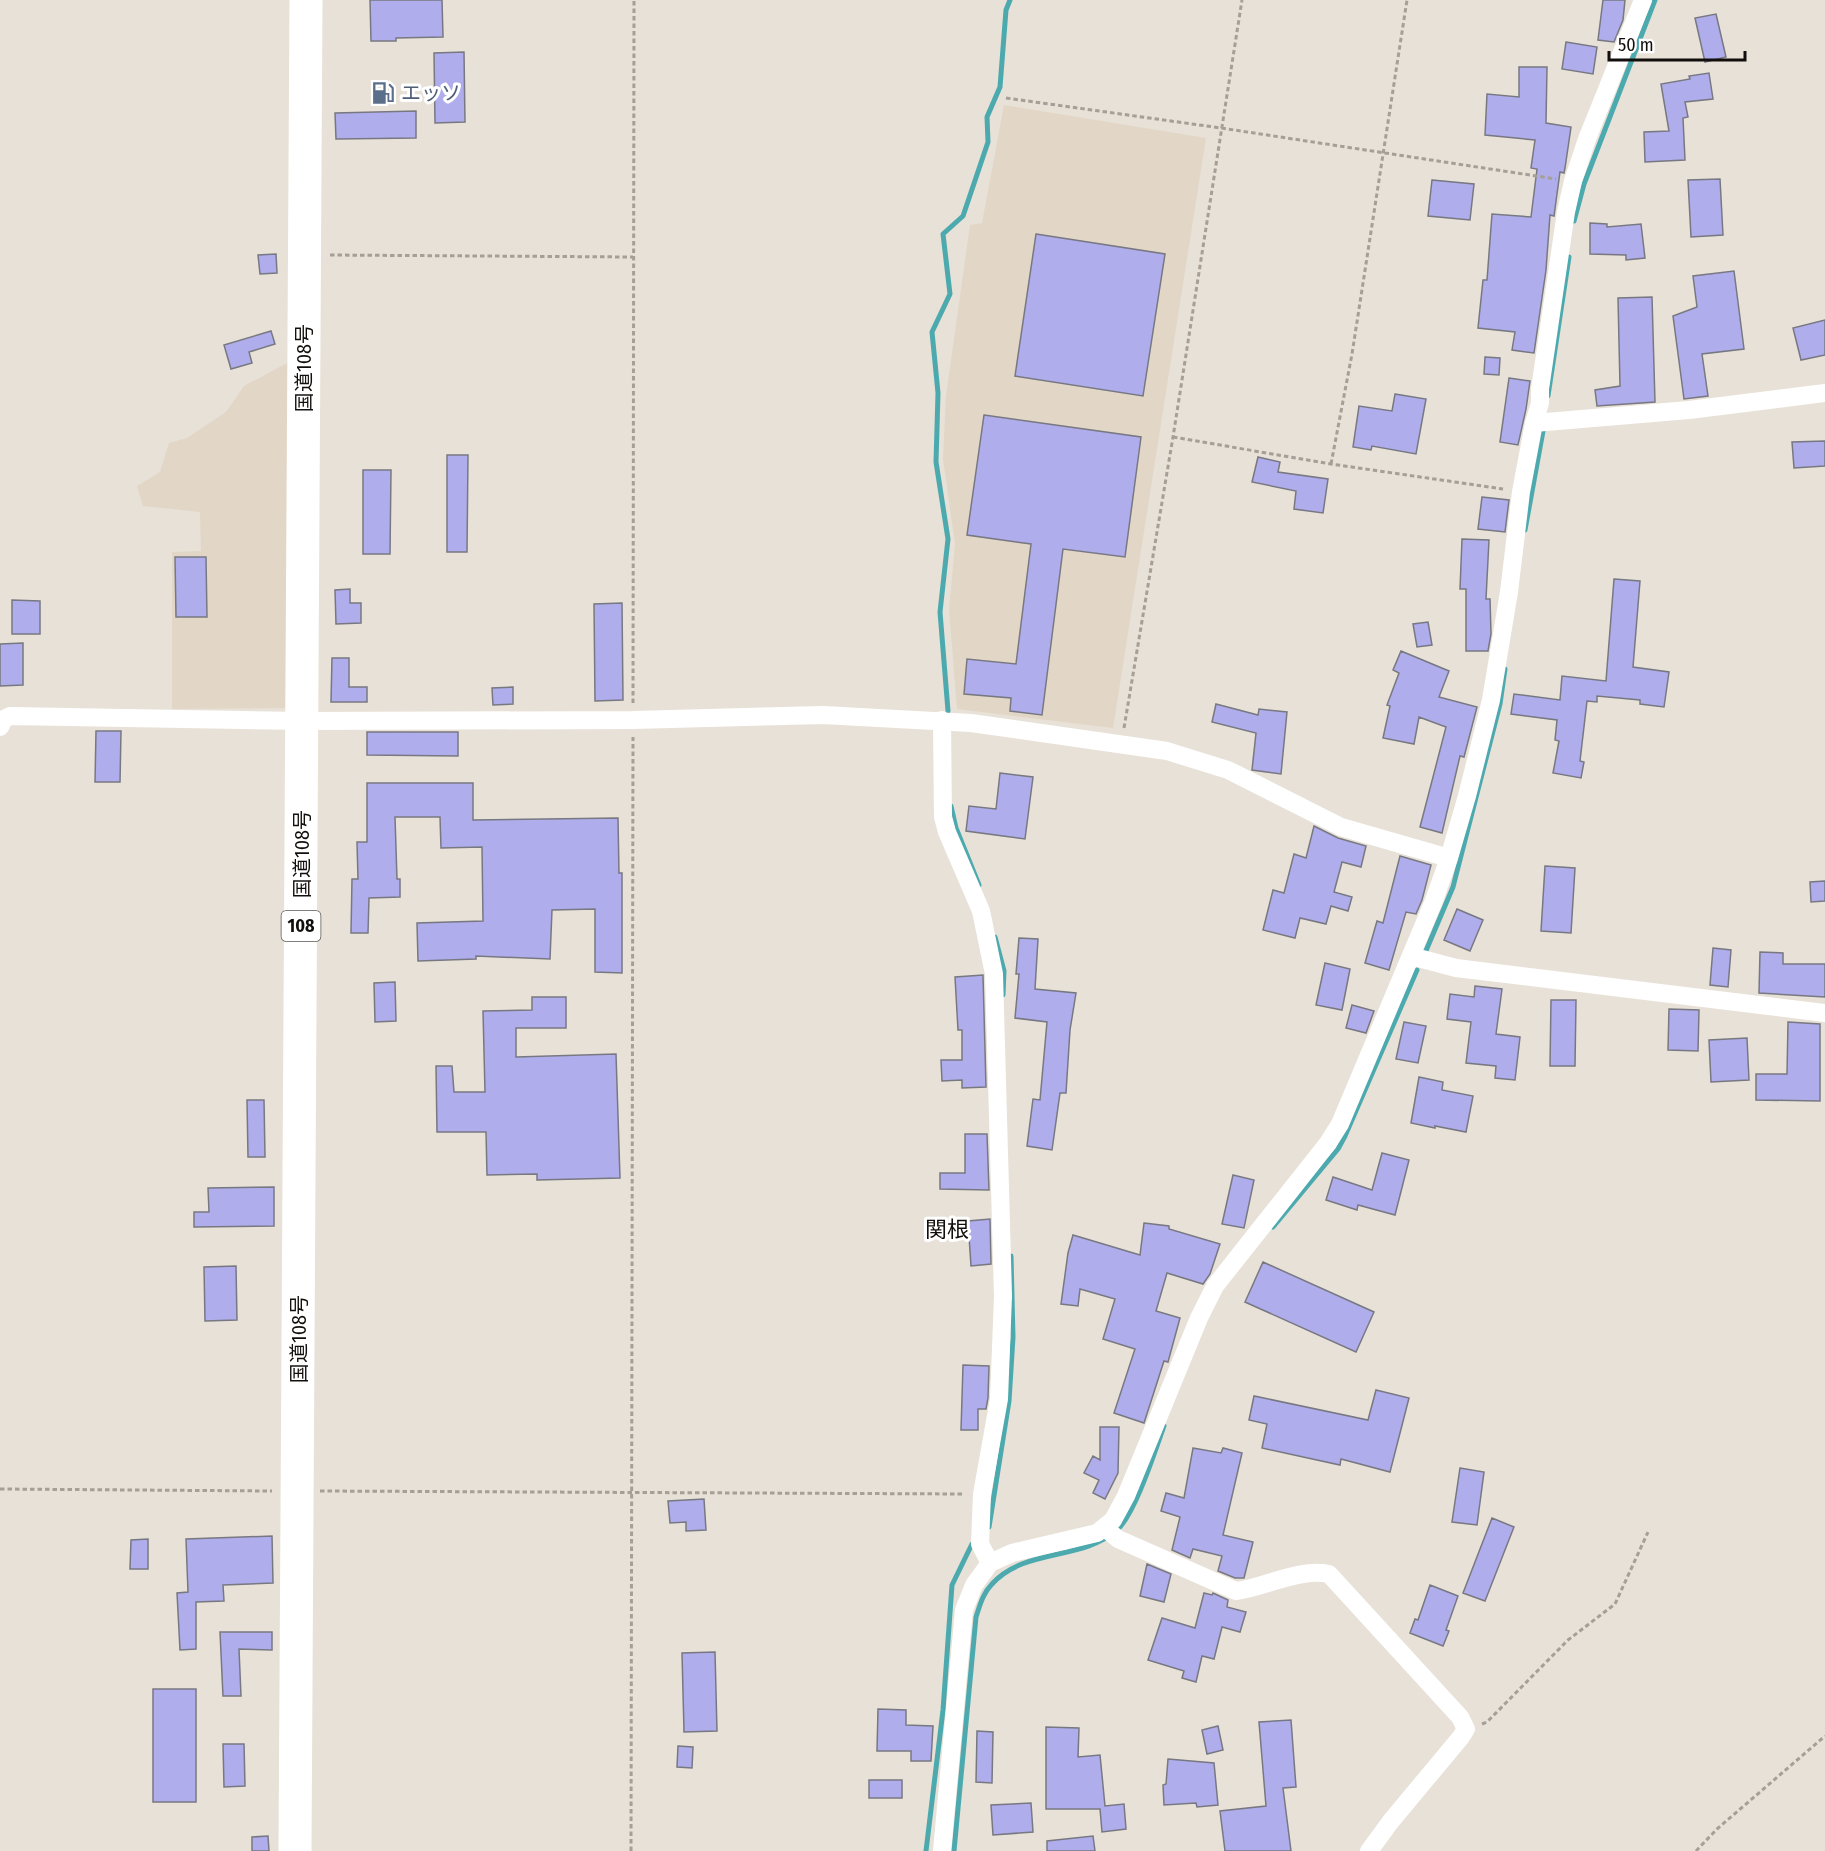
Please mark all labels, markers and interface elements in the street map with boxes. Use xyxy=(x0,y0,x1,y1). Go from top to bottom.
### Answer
scale bar xyxy=(1609,24,1746,62)
text: 50 m xyxy=(1618,34,1654,56)
fuel station icon: エッソ xyxy=(370,80,396,106)
place label: エッソ xyxy=(401,81,461,105)
street label: 国道108号 xyxy=(292,324,316,412)
street label: 国道108号 xyxy=(290,810,314,898)
road number: 108 xyxy=(282,911,320,941)
district label: 関根 xyxy=(925,1216,969,1243)
street label: 国道108号 xyxy=(287,1295,311,1383)

